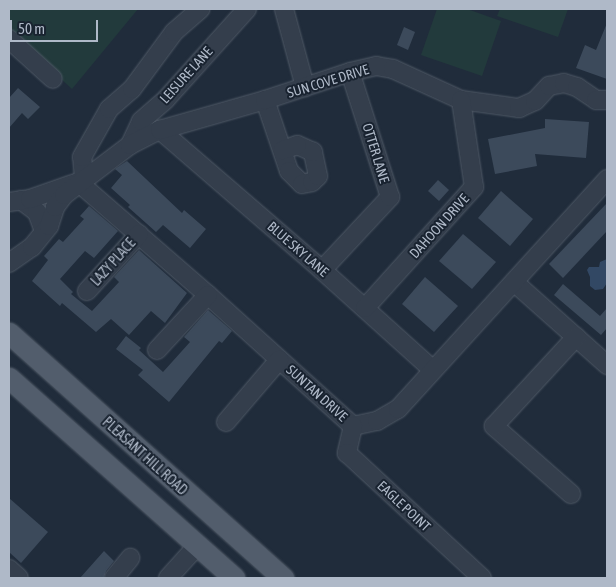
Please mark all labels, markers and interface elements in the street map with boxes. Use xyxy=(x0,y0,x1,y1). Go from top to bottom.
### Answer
scale bar xyxy=(12,10,100,42)
text: 50 m xyxy=(18,20,45,37)
street label: LEISURE LANE xyxy=(156,43,216,107)
street label: SUN COVE DRIVE xyxy=(285,61,371,101)
street label: OTTER LANE xyxy=(359,121,393,185)
street label: DAHOON DRIVE xyxy=(406,190,472,262)
street label: BLUE SKY LANE xyxy=(264,218,332,280)
street label: LAZY PLACE xyxy=(87,235,139,289)
street label: SUNTAN DRIVE xyxy=(283,361,351,425)
street label: PLEASANT HILL ROAD xyxy=(99,414,191,498)
street label: EAGLE POINT xyxy=(374,477,434,535)

